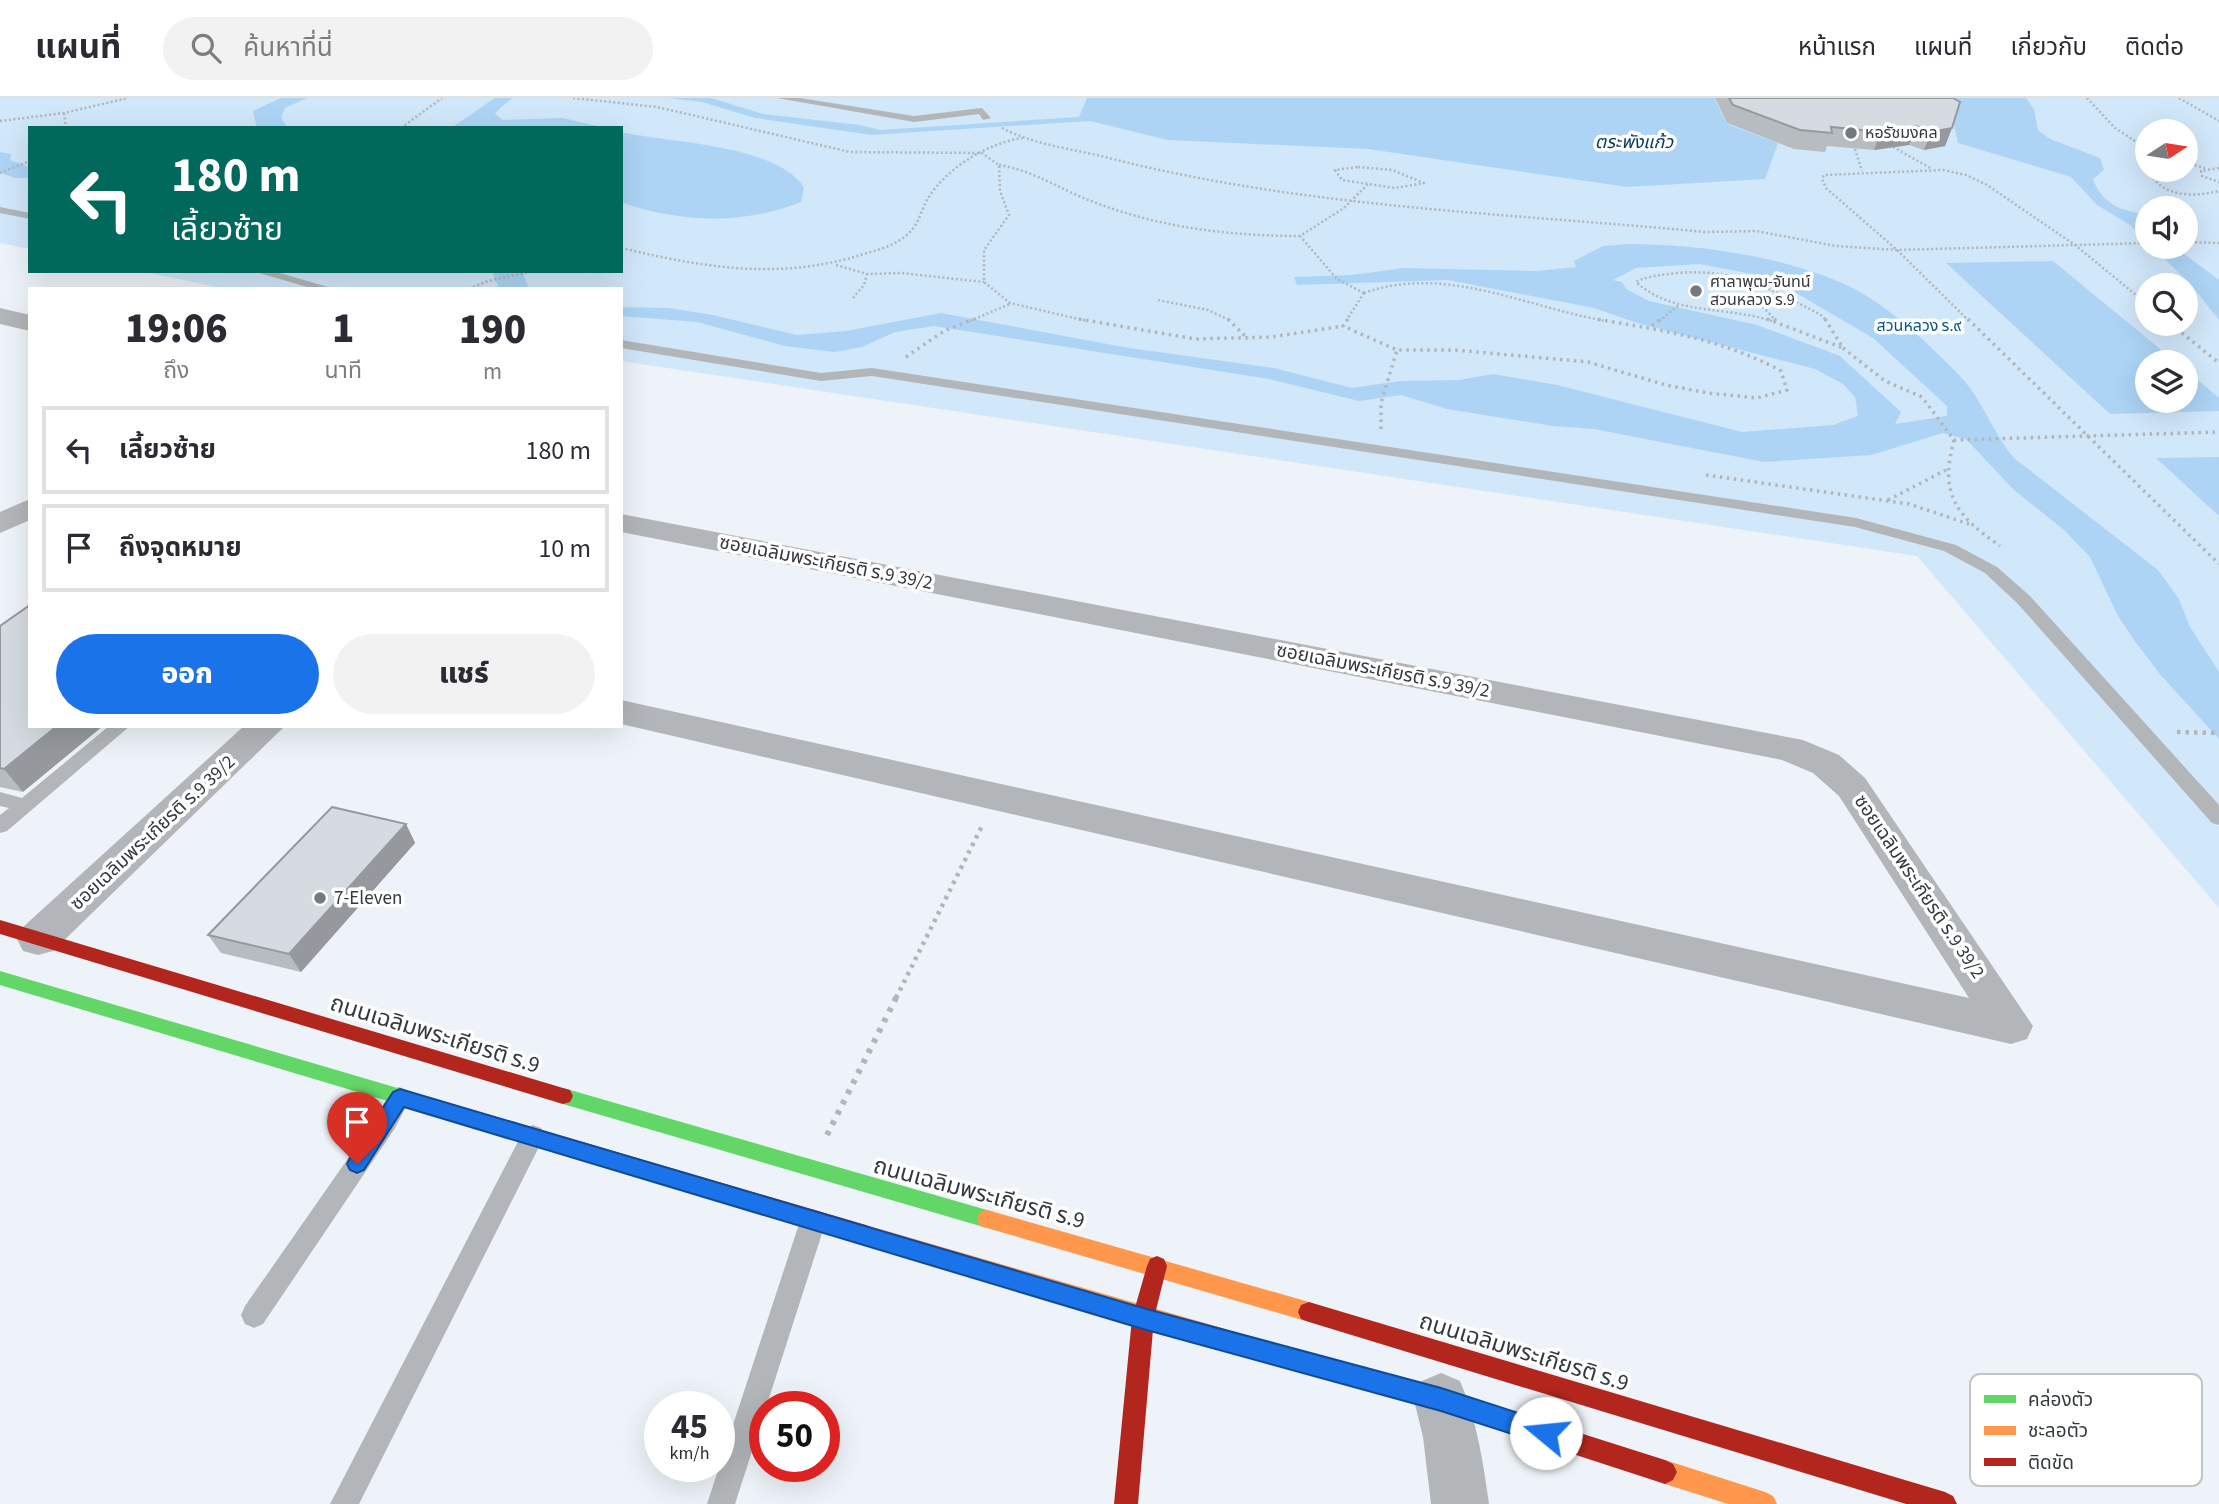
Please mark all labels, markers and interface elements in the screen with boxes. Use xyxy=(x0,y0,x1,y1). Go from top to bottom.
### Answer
search box xyxy=(163,17,653,80)
text: แผนที่ xyxy=(35,24,121,71)
icon: search xyxy=(187,29,225,67)
text: ค้นหาที่นี่ xyxy=(243,29,333,66)
text: หน้าแรก xyxy=(1798,30,1876,65)
text: แผนที่ xyxy=(1914,30,1972,65)
text: เกี่ยวกับ xyxy=(2010,30,2087,65)
text: ติดต่อ xyxy=(2125,30,2184,65)
north arrow xyxy=(2135,119,2198,182)
map controls xyxy=(2135,119,2198,413)
place label: หอรัชมงคล xyxy=(1865,122,1938,144)
marker: หอรัชมงคล xyxy=(1843,125,1859,141)
water label: ตระพังแก้ว xyxy=(1595,130,1674,155)
text: 180 m xyxy=(171,141,300,211)
icon: left xyxy=(56,154,147,245)
button: sound xyxy=(2135,196,2198,259)
text: เลี้ยวซ้าย xyxy=(171,207,283,253)
place label: ศาลาพุฒ-จันทน์ สวนหลวง ร.9 xyxy=(1710,271,1811,311)
button: search xyxy=(2135,273,2198,336)
marker: ศาลาพุฒ-จันทน์ สวนหลวง ร.9 xyxy=(1688,283,1704,299)
text: 19:06 xyxy=(125,299,228,359)
text: 1 xyxy=(332,299,354,359)
text: 190 xyxy=(459,300,526,360)
park label: สวนหลวง ร.๙ xyxy=(1877,315,1961,337)
button: layers xyxy=(2135,350,2198,413)
text: ถึง xyxy=(163,354,189,387)
text: นาที xyxy=(324,354,362,387)
text: m xyxy=(483,355,502,388)
icon: left xyxy=(60,431,98,469)
text: เลี้ยวซ้าย xyxy=(119,431,216,468)
text: 180 m xyxy=(525,432,591,469)
icon: arrive xyxy=(60,529,98,567)
text: ถึงจุดหมาย xyxy=(119,529,242,566)
street label: ซอยเฉลิมพระเกียรติ ร.9 39/2 xyxy=(717,529,935,597)
text: 10 m xyxy=(538,530,591,567)
button: ออก xyxy=(56,634,319,714)
button: แชร์ xyxy=(333,634,595,714)
street label: ซอยเฉลิมพระเกียรติ ร.9 39/2 xyxy=(1274,637,1492,705)
street label: ซอยเฉลิมพระเกียรติ ร.9 39/2 xyxy=(65,749,241,917)
street label: ซอยเฉลิมพระเกียรติ ร.9 39/2 xyxy=(1847,790,1991,984)
place label: 7-Eleven xyxy=(334,885,402,912)
marker: 7-Eleven xyxy=(312,890,328,906)
street label: ถนนเฉลิมพระเกียรติ ร.9 xyxy=(326,986,544,1082)
pin xyxy=(327,1092,387,1164)
icon: arrive xyxy=(338,1103,376,1141)
street label: ถนนเฉลิมพระเกียรติ ร.9 xyxy=(870,1149,1088,1237)
street label: ถนนเฉลิมพระเกียรติ ร.9 xyxy=(1415,1304,1633,1400)
legend xyxy=(1970,1374,2202,1486)
text: คล่องตัว xyxy=(2028,1387,2093,1414)
speed limit sign: 50 xyxy=(749,1391,840,1482)
position arrow xyxy=(1509,1396,1583,1470)
text: 45 xyxy=(671,1402,708,1452)
text: ชะลอตัว xyxy=(2028,1418,2088,1445)
text: km/h xyxy=(670,1441,709,1466)
text: ติดขัด xyxy=(2028,1450,2074,1477)

